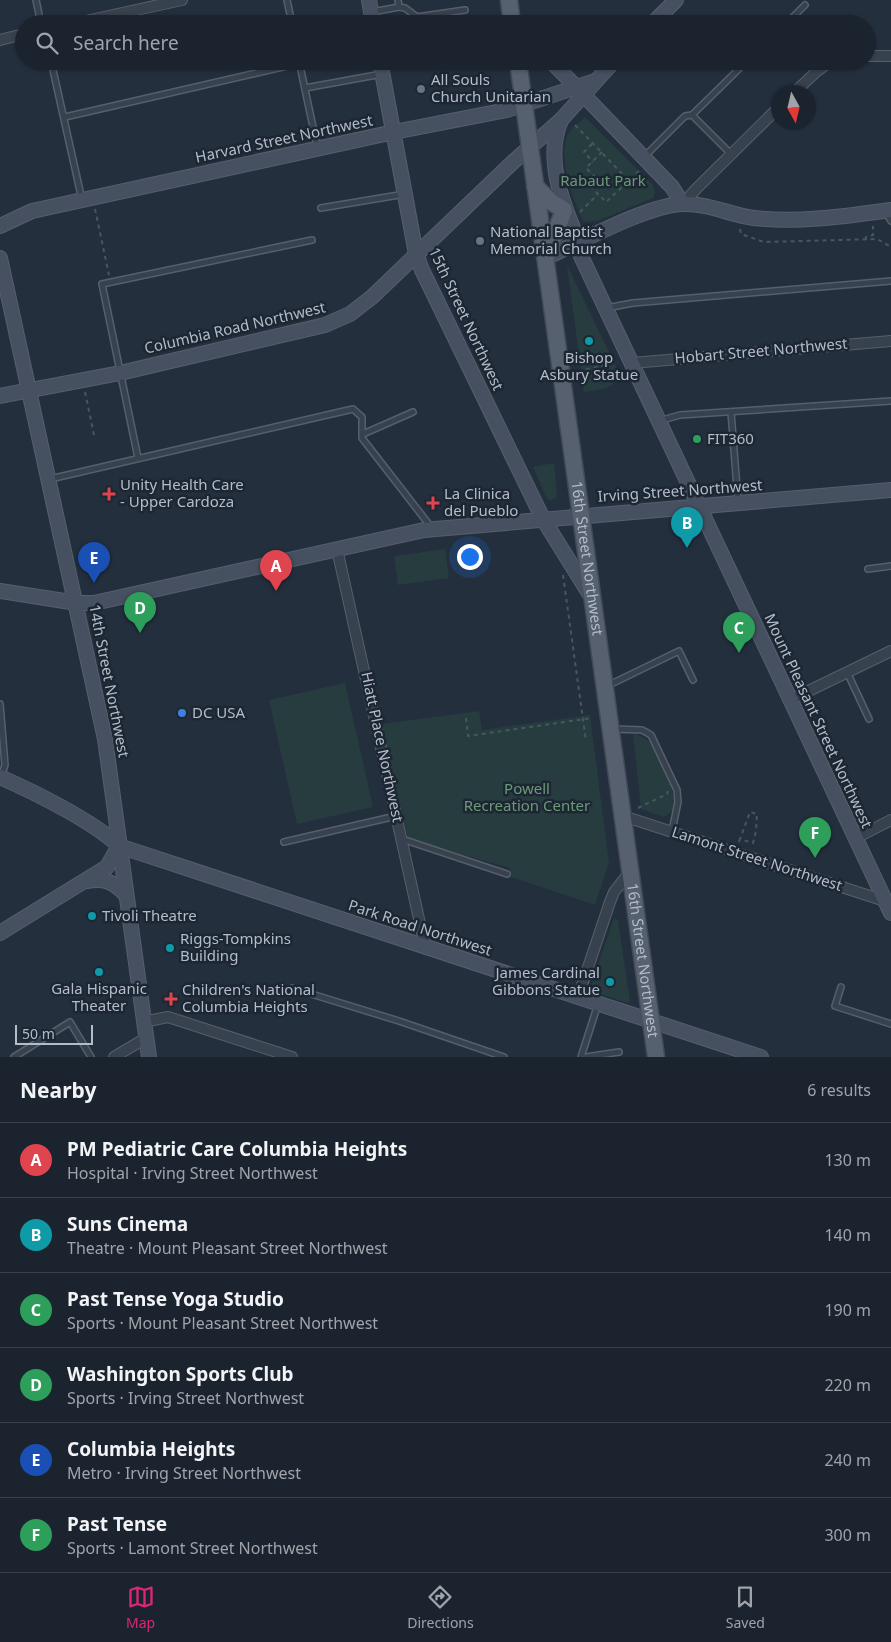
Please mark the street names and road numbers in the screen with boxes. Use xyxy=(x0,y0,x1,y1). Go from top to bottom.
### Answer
street label: Harvard Street Northwest xyxy=(193,109,375,167)
street label: 15th Street Northwest xyxy=(425,244,509,394)
street label: Columbia Road Northwest xyxy=(142,296,328,358)
street label: Hobart Street Northwest xyxy=(674,332,849,368)
street label: Irving Street Northwest xyxy=(597,474,764,506)
street label: 16th Street Northwest xyxy=(567,480,609,637)
street label: 14th Street Northwest xyxy=(85,602,135,760)
street label: Mount Pleasant Street Northwest xyxy=(760,610,878,832)
street label: Hiatt Place Northwest xyxy=(357,670,409,824)
street label: Lamont Street Northwest xyxy=(670,821,846,895)
street label: 16th Street Northwest xyxy=(623,882,664,1039)
street label: Park Road Northwest xyxy=(346,894,495,960)

